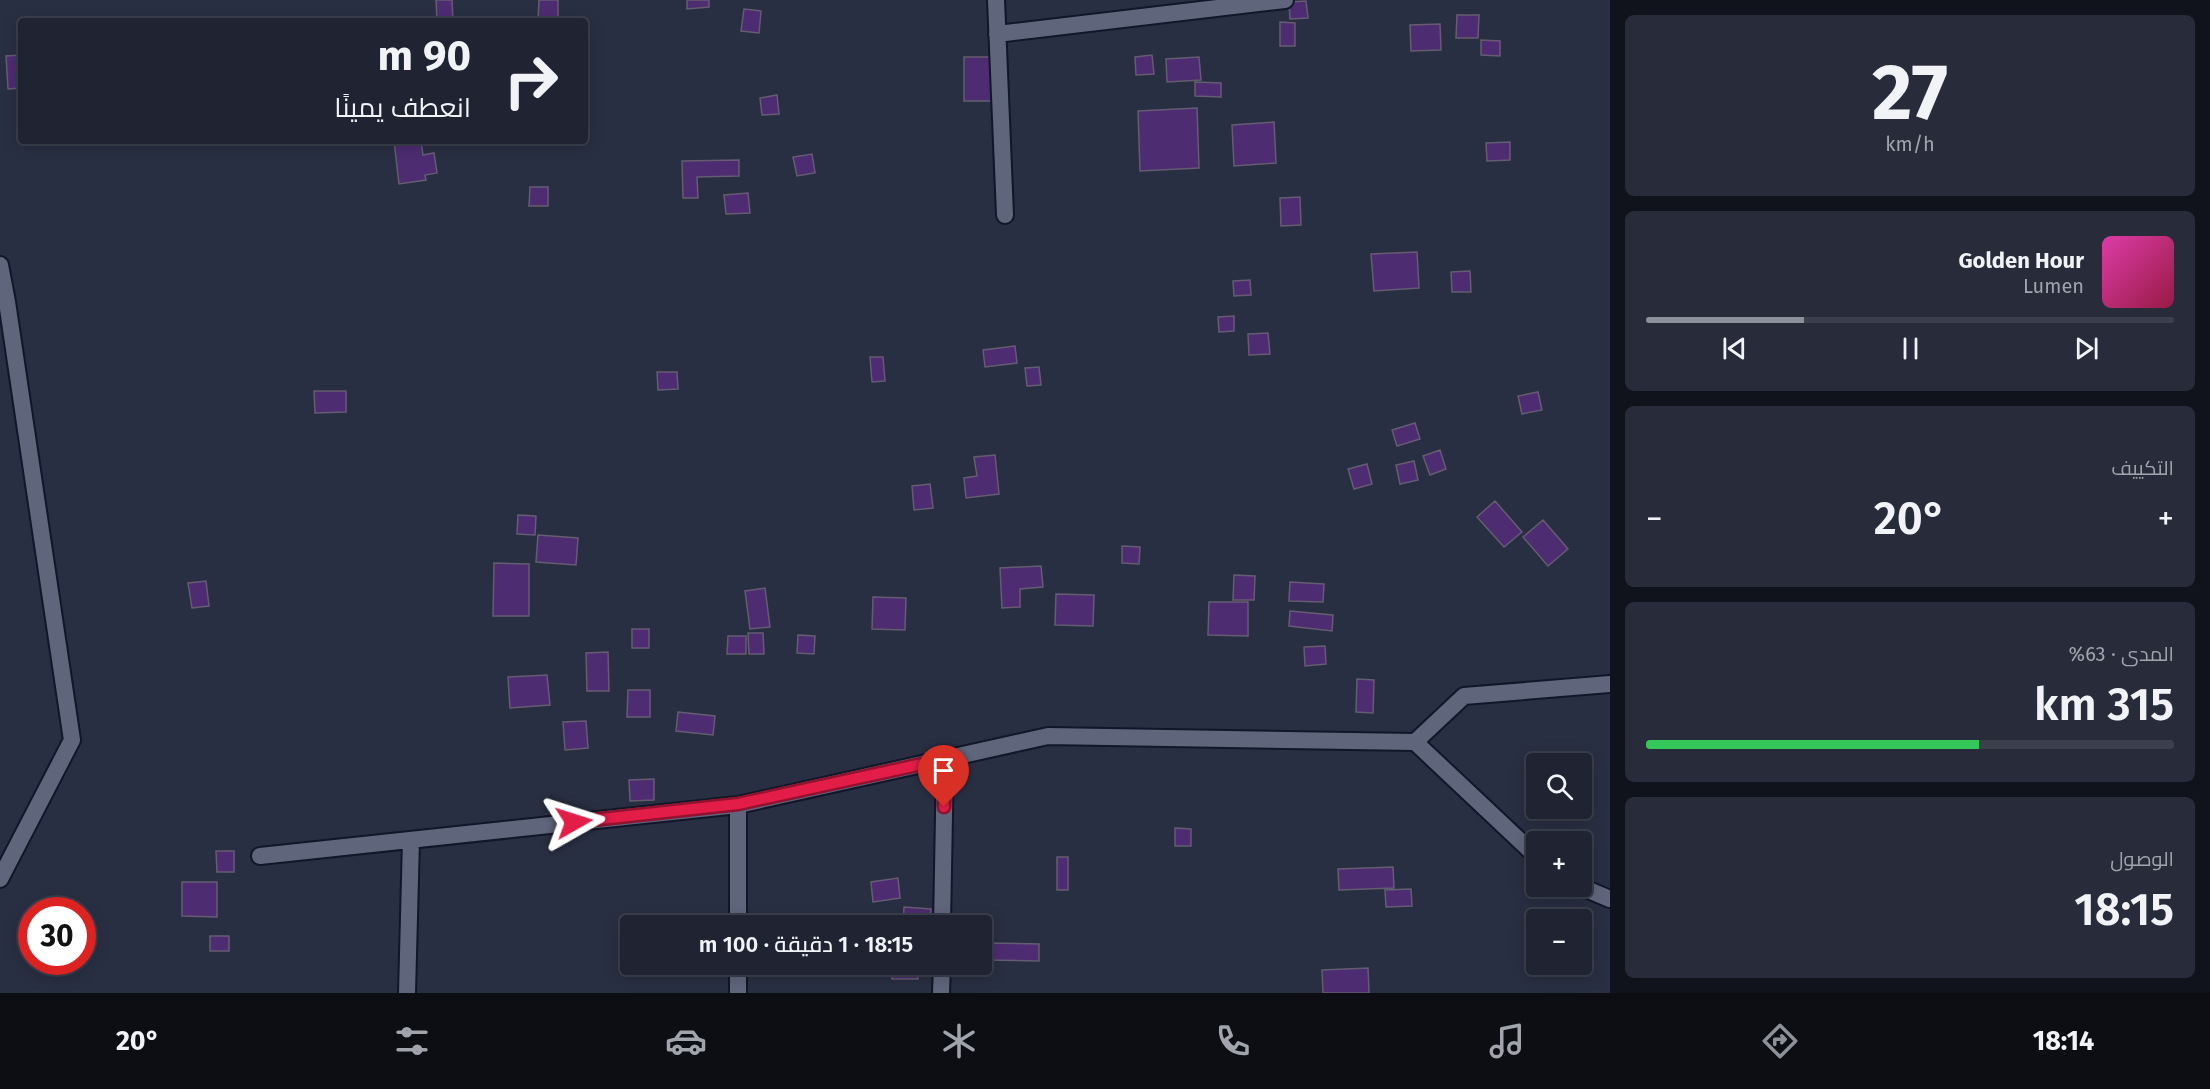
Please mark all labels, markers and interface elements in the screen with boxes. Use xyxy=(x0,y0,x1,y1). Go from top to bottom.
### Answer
text: 90 m xyxy=(377,31,471,81)
icon: right xyxy=(492,42,570,120)
text: 27 xyxy=(1872,46,1948,140)
text: انعطف يمينًا xyxy=(334,92,471,124)
text: km/h xyxy=(1885,132,1935,156)
text: Golden Hour xyxy=(1958,247,2084,274)
text: Lumen xyxy=(2023,274,2084,298)
icon: previous xyxy=(1718,332,1751,365)
icon: pause xyxy=(1894,332,1927,365)
icon: next xyxy=(2070,332,2103,365)
text: التكييف xyxy=(2111,456,2174,480)
text: 20° xyxy=(1874,492,1946,546)
text: − xyxy=(1646,499,1663,539)
text: + xyxy=(2158,499,2174,539)
text: المدى · 63% xyxy=(2069,642,2174,666)
text: 315 km xyxy=(2034,678,2174,732)
pin xyxy=(918,745,969,807)
map controls xyxy=(1526,753,1592,975)
button: search xyxy=(1526,753,1592,819)
icon: arrive xyxy=(927,754,960,787)
position arrow xyxy=(542,790,606,854)
button: + xyxy=(1526,831,1592,897)
text: الوصول xyxy=(2110,847,2174,871)
text: 18:15 xyxy=(2074,883,2174,937)
speed limit sign: 30 xyxy=(18,897,96,975)
button: − xyxy=(1526,909,1592,975)
text: 18:15 · 1 دقيقة · 100 m xyxy=(699,931,913,958)
icon: filters xyxy=(391,1020,433,1062)
icon: car xyxy=(665,1020,707,1062)
icon: climate xyxy=(938,1020,980,1062)
icon: phone xyxy=(1212,1020,1254,1062)
icon: music xyxy=(1486,1020,1528,1062)
icon: directions xyxy=(1759,1020,1801,1062)
text: 20° xyxy=(116,1025,160,1057)
text: 18:14 xyxy=(2033,1025,2094,1057)

